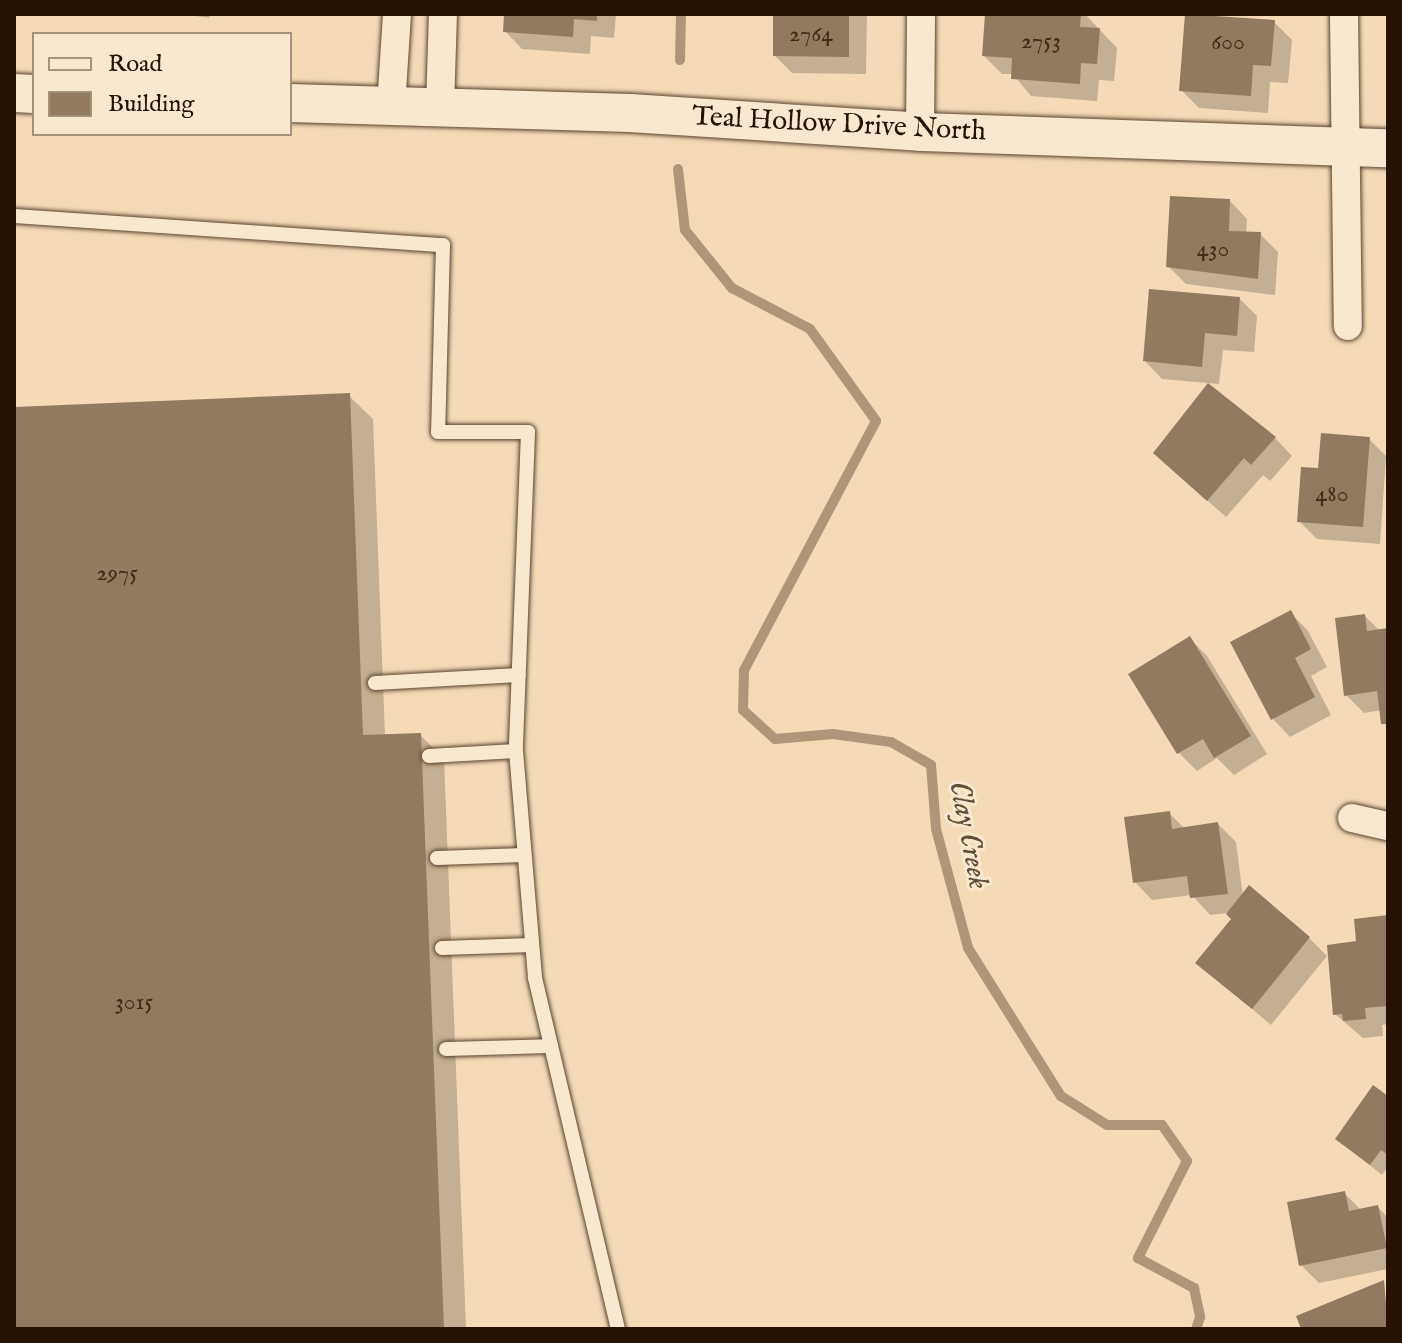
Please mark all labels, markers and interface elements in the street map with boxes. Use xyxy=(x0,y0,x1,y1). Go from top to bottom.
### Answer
house number: 2764 xyxy=(789,21,833,49)
house number: 2753 xyxy=(1021,28,1061,56)
house number: 600 xyxy=(1211,29,1245,57)
legend xyxy=(32,32,292,136)
text: Road xyxy=(108,49,162,80)
text: Building xyxy=(108,89,194,120)
street label: Teal Hollow Drive North xyxy=(691,101,987,149)
house number: 430 xyxy=(1197,236,1229,264)
house number: 480 xyxy=(1316,481,1348,509)
house number: 2975 xyxy=(96,560,138,588)
water label: Clay Creek xyxy=(940,778,996,892)
house number: 3015 xyxy=(115,989,153,1017)

